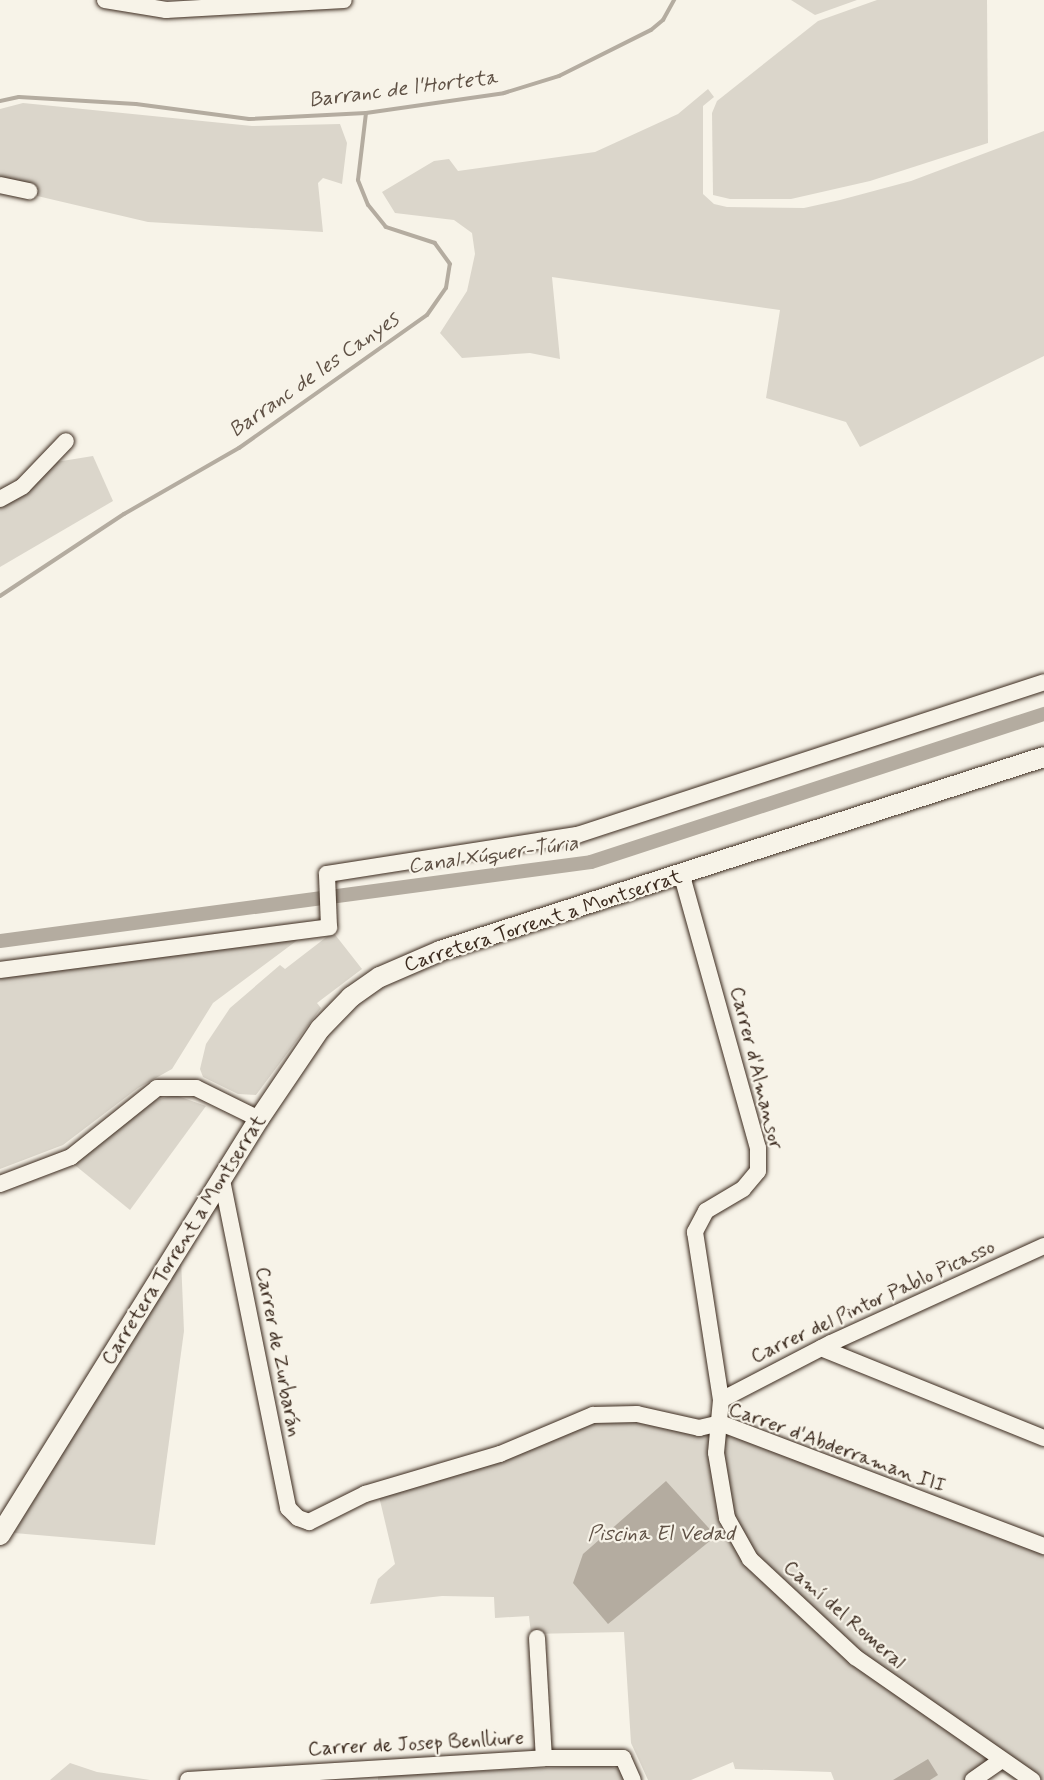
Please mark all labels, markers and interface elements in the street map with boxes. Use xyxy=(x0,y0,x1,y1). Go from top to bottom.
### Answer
water label: Barranc de l'Horteta xyxy=(308,65,498,113)
water label: Barranc de les Canyes xyxy=(225,307,403,443)
water label: Canal Xúquer-Túria xyxy=(406,831,580,879)
street label: Carretera Torrent a Montserrat xyxy=(405,866,681,976)
street label: Carrer d'Almansor xyxy=(724,985,788,1151)
street label: Carretera Torrent a Montserrat xyxy=(99,1114,269,1366)
street label: Carrer del Pintor Pablo Picasso xyxy=(749,1236,997,1368)
street label: Carrer de Zurbarán xyxy=(250,1266,306,1438)
street label: Carrer d'Abderraman III xyxy=(726,1398,948,1498)
water label: Piscina El Vedad xyxy=(588,1521,734,1547)
street label: Camí del Romeral xyxy=(777,1554,911,1676)
street label: Carrer de Josep Benlliure xyxy=(307,1726,525,1762)

